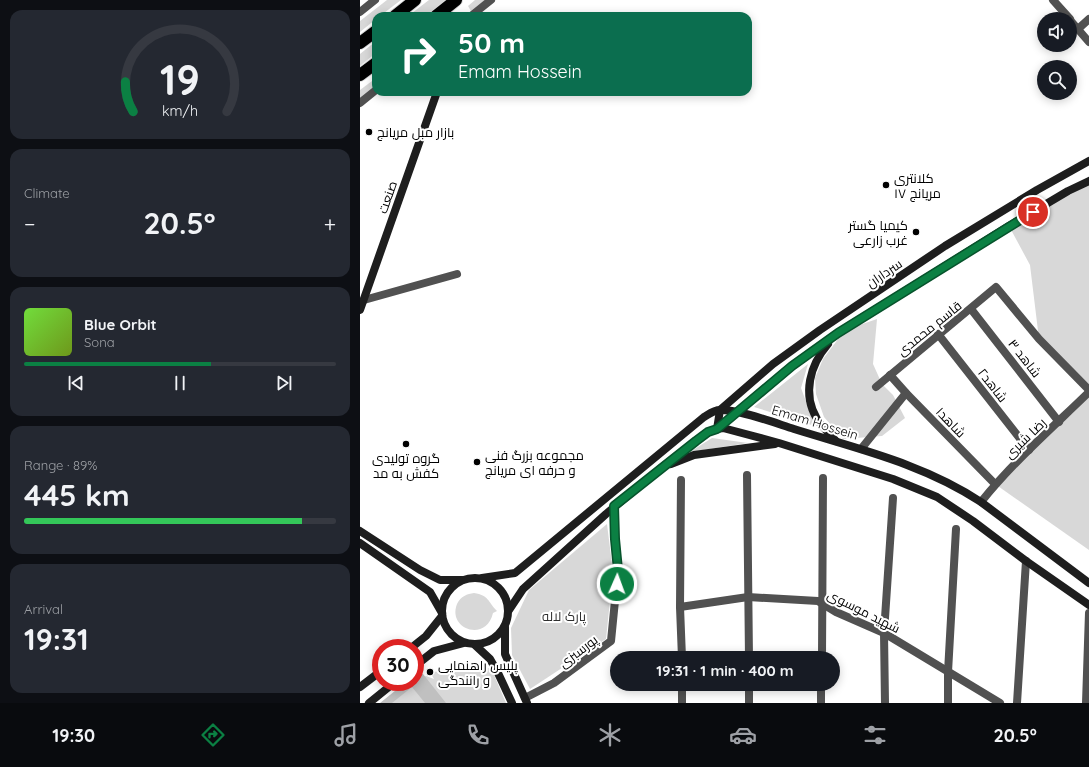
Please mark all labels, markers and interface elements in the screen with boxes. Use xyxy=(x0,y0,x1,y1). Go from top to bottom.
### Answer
map controls xyxy=(1037,12,1077,100)
button: sound xyxy=(1037,12,1077,52)
text: 50 m xyxy=(458,25,525,60)
icon: right xyxy=(392,28,444,80)
text: 19 xyxy=(160,53,200,105)
text: Emam Hossein xyxy=(458,60,582,83)
button: search xyxy=(1037,60,1077,100)
text: km/h xyxy=(162,102,198,120)
place label: بازار مبل مریانج xyxy=(377,124,454,141)
marker: بازار مبل مریانج xyxy=(364,127,374,137)
place label: کلانتری ۱۷ مریانج xyxy=(894,170,941,202)
street label: صنعت xyxy=(374,179,400,215)
marker: کلانتری ۱۷ مریانج xyxy=(881,180,891,190)
text: Climate xyxy=(24,185,70,201)
pin xyxy=(1016,195,1050,229)
icon: arrive xyxy=(1022,201,1044,223)
text: 20.5° xyxy=(144,204,216,242)
text: − xyxy=(24,210,35,238)
text: + xyxy=(324,210,336,238)
place label: کیمیا گستر غرب زارعی xyxy=(847,217,908,248)
marker: کیمیا گستر غرب زارعی xyxy=(911,227,921,237)
street label: سرداران xyxy=(863,255,905,291)
street label: قاسم محمدی xyxy=(894,297,966,360)
text: Blue Orbit xyxy=(84,315,157,334)
text: Sona xyxy=(84,334,115,350)
street label: شاهد ۳ xyxy=(1005,336,1045,380)
street label: شاهد۲ xyxy=(975,365,1011,405)
icon: previous xyxy=(65,372,87,394)
icon: pause xyxy=(169,372,191,394)
icon: next xyxy=(273,372,295,394)
street label: Emam Hossein xyxy=(770,401,860,443)
street label: شاهد۱ xyxy=(933,404,969,440)
street label: رضا شیری xyxy=(1001,414,1049,462)
marker: گروه تولیدی کفش به مد xyxy=(401,439,411,449)
place label: مجموعه بزرگ فنی و حرفه ای مریانج xyxy=(485,447,584,479)
place label: گروه تولیدی کفش به مد xyxy=(372,450,440,481)
text: Range · 89% xyxy=(24,457,97,473)
marker: مجموعه بزرگ فنی و حرفه ای مریانج xyxy=(472,457,482,467)
text: 445 km xyxy=(24,476,130,514)
position arrow xyxy=(596,563,638,605)
street label: شهید موسوی xyxy=(825,586,903,636)
text: Arrival xyxy=(24,601,63,617)
park label: پارک لاله xyxy=(542,608,586,626)
text: 19:31 xyxy=(24,620,89,658)
street label: پورسبزی xyxy=(555,631,602,672)
speed limit sign: 30 xyxy=(372,639,424,691)
place label: پلیس راهنمایی و رانندگی xyxy=(438,657,518,688)
text: 19:31 · 1 min · 400 m xyxy=(656,661,794,680)
marker: پلیس راهنمایی و رانندگی xyxy=(425,667,435,677)
icon: directions xyxy=(199,721,227,749)
icon: music xyxy=(332,721,360,749)
icon: phone xyxy=(464,721,492,749)
icon: climate xyxy=(596,721,624,749)
icon: car xyxy=(729,721,757,749)
icon: filters xyxy=(861,721,889,749)
text: 19:30 xyxy=(52,724,95,747)
text: 20.5° xyxy=(994,724,1037,747)

